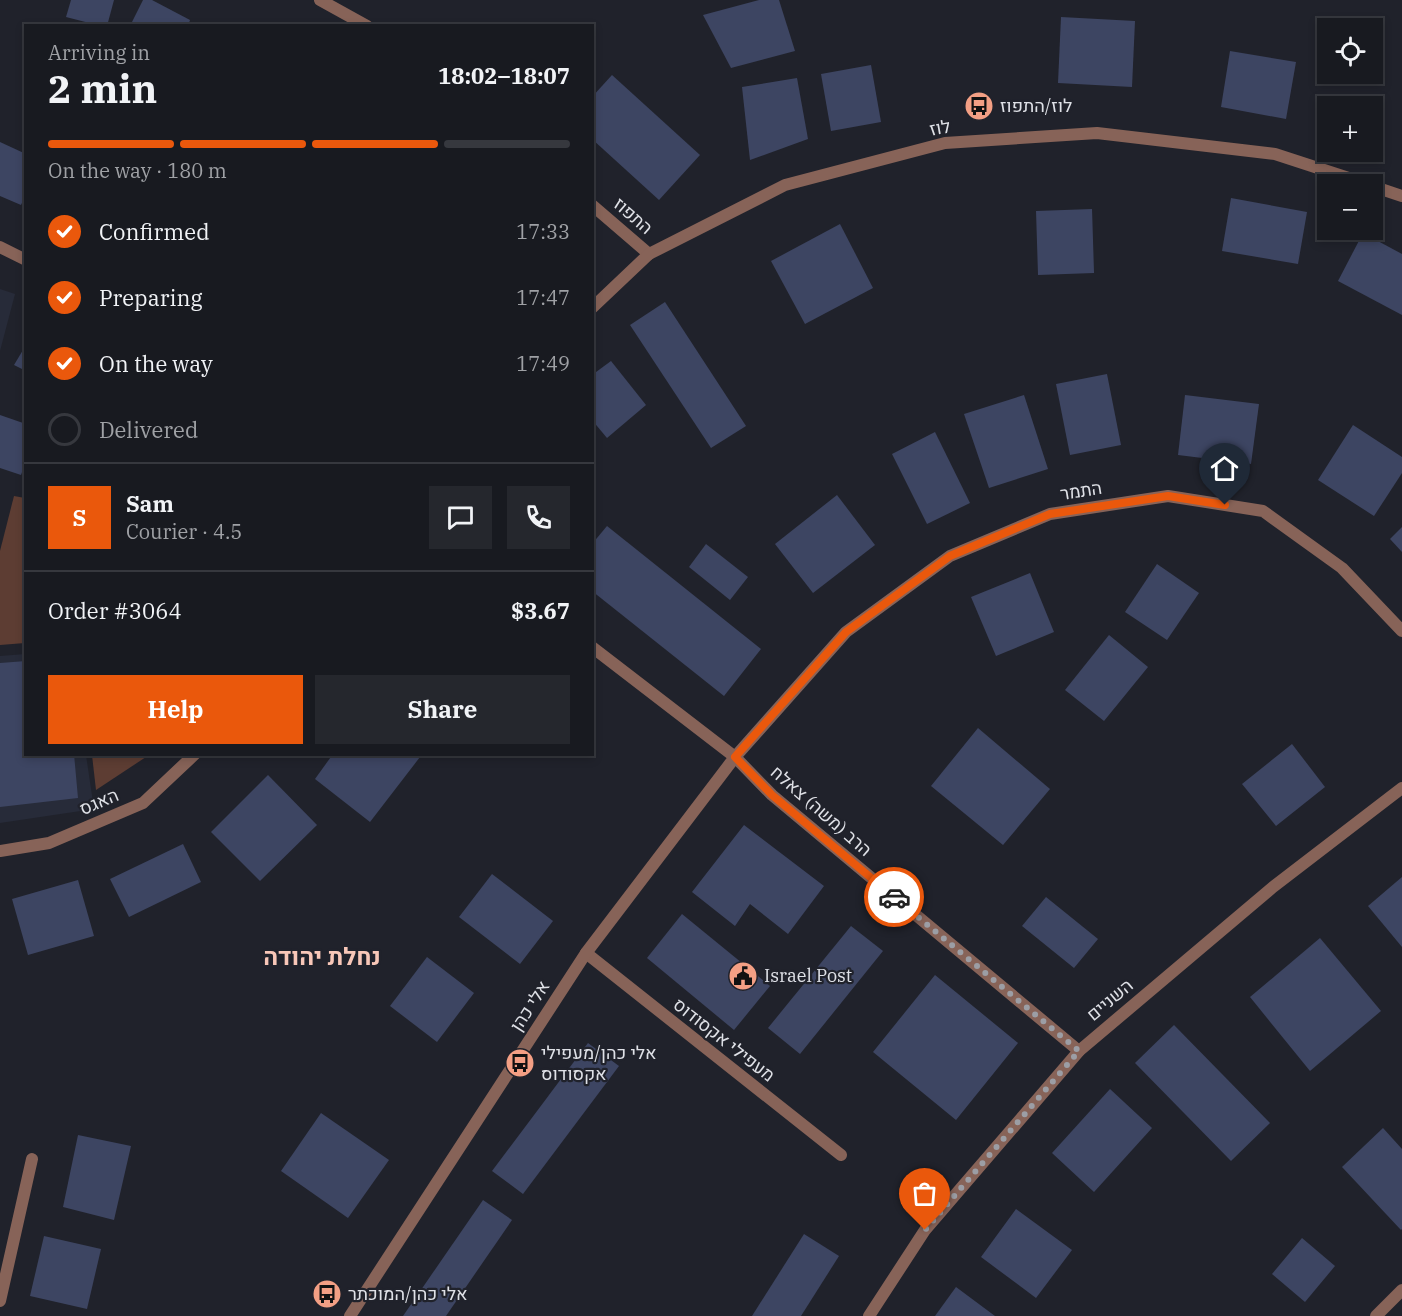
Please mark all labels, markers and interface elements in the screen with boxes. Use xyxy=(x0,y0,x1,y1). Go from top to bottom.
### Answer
map controls xyxy=(1317,18,1383,240)
button: locate xyxy=(1317,18,1383,84)
text: Arriving in xyxy=(48,39,150,66)
text: 18:02–18:07 xyxy=(438,61,570,90)
text: 2 min xyxy=(48,63,157,114)
bus stop icon: לוז/התפוז xyxy=(963,90,995,122)
place label: לוז/התפוז xyxy=(1000,94,1072,117)
button: + xyxy=(1317,96,1383,162)
street label: לוז xyxy=(928,114,952,141)
text: On the way · 180 m xyxy=(48,157,227,184)
button: − xyxy=(1317,174,1383,240)
street label: התפוז xyxy=(609,192,658,239)
icon: check xyxy=(48,215,81,248)
text: Confirmed xyxy=(99,217,210,246)
text: 17:33 xyxy=(516,218,570,245)
icon: check xyxy=(48,281,81,314)
text: Preparing xyxy=(99,283,203,312)
text: 17:47 xyxy=(516,284,570,311)
icon: check xyxy=(48,347,81,380)
text: On the way xyxy=(99,349,213,378)
text: 17:49 xyxy=(516,350,570,377)
text: Delivered xyxy=(99,415,198,444)
pin xyxy=(1199,443,1250,505)
icon: home xyxy=(1208,452,1241,485)
street label: התמר xyxy=(1058,476,1104,505)
button: chat xyxy=(429,486,492,549)
button: phone xyxy=(507,486,570,549)
text: Sam xyxy=(126,489,174,518)
text: S xyxy=(73,503,86,532)
text: Courier · 4.5 xyxy=(126,518,242,545)
text: Order #3064 xyxy=(48,596,182,625)
text: $3.67 xyxy=(511,596,570,625)
button: Help xyxy=(48,675,303,744)
button: Share xyxy=(315,675,570,744)
street label: הרב (משה) צאלח xyxy=(766,760,877,861)
street label: האגס xyxy=(76,783,122,820)
courier xyxy=(864,867,924,927)
icon: car xyxy=(878,881,911,914)
district label: נחלת יהודה xyxy=(263,940,381,972)
public building icon: Israel Post xyxy=(727,960,759,992)
place label: Israel Post xyxy=(764,964,852,987)
street label: השניים xyxy=(1082,974,1138,1026)
street label: אלי כהן xyxy=(505,976,554,1035)
street label: מעפילי אקסודוס xyxy=(669,993,780,1087)
place label: אלי כהן/מעפילי אקסודוס xyxy=(541,1041,657,1085)
bus stop icon: אלי כהן/מעפילי אקסודוס xyxy=(504,1047,536,1079)
pin xyxy=(899,1168,950,1230)
icon: bag xyxy=(908,1177,941,1210)
bus stop icon: אלי כהן/המוכתר xyxy=(311,1278,343,1310)
place label: אלי כהן/המוכתר xyxy=(348,1282,468,1305)

